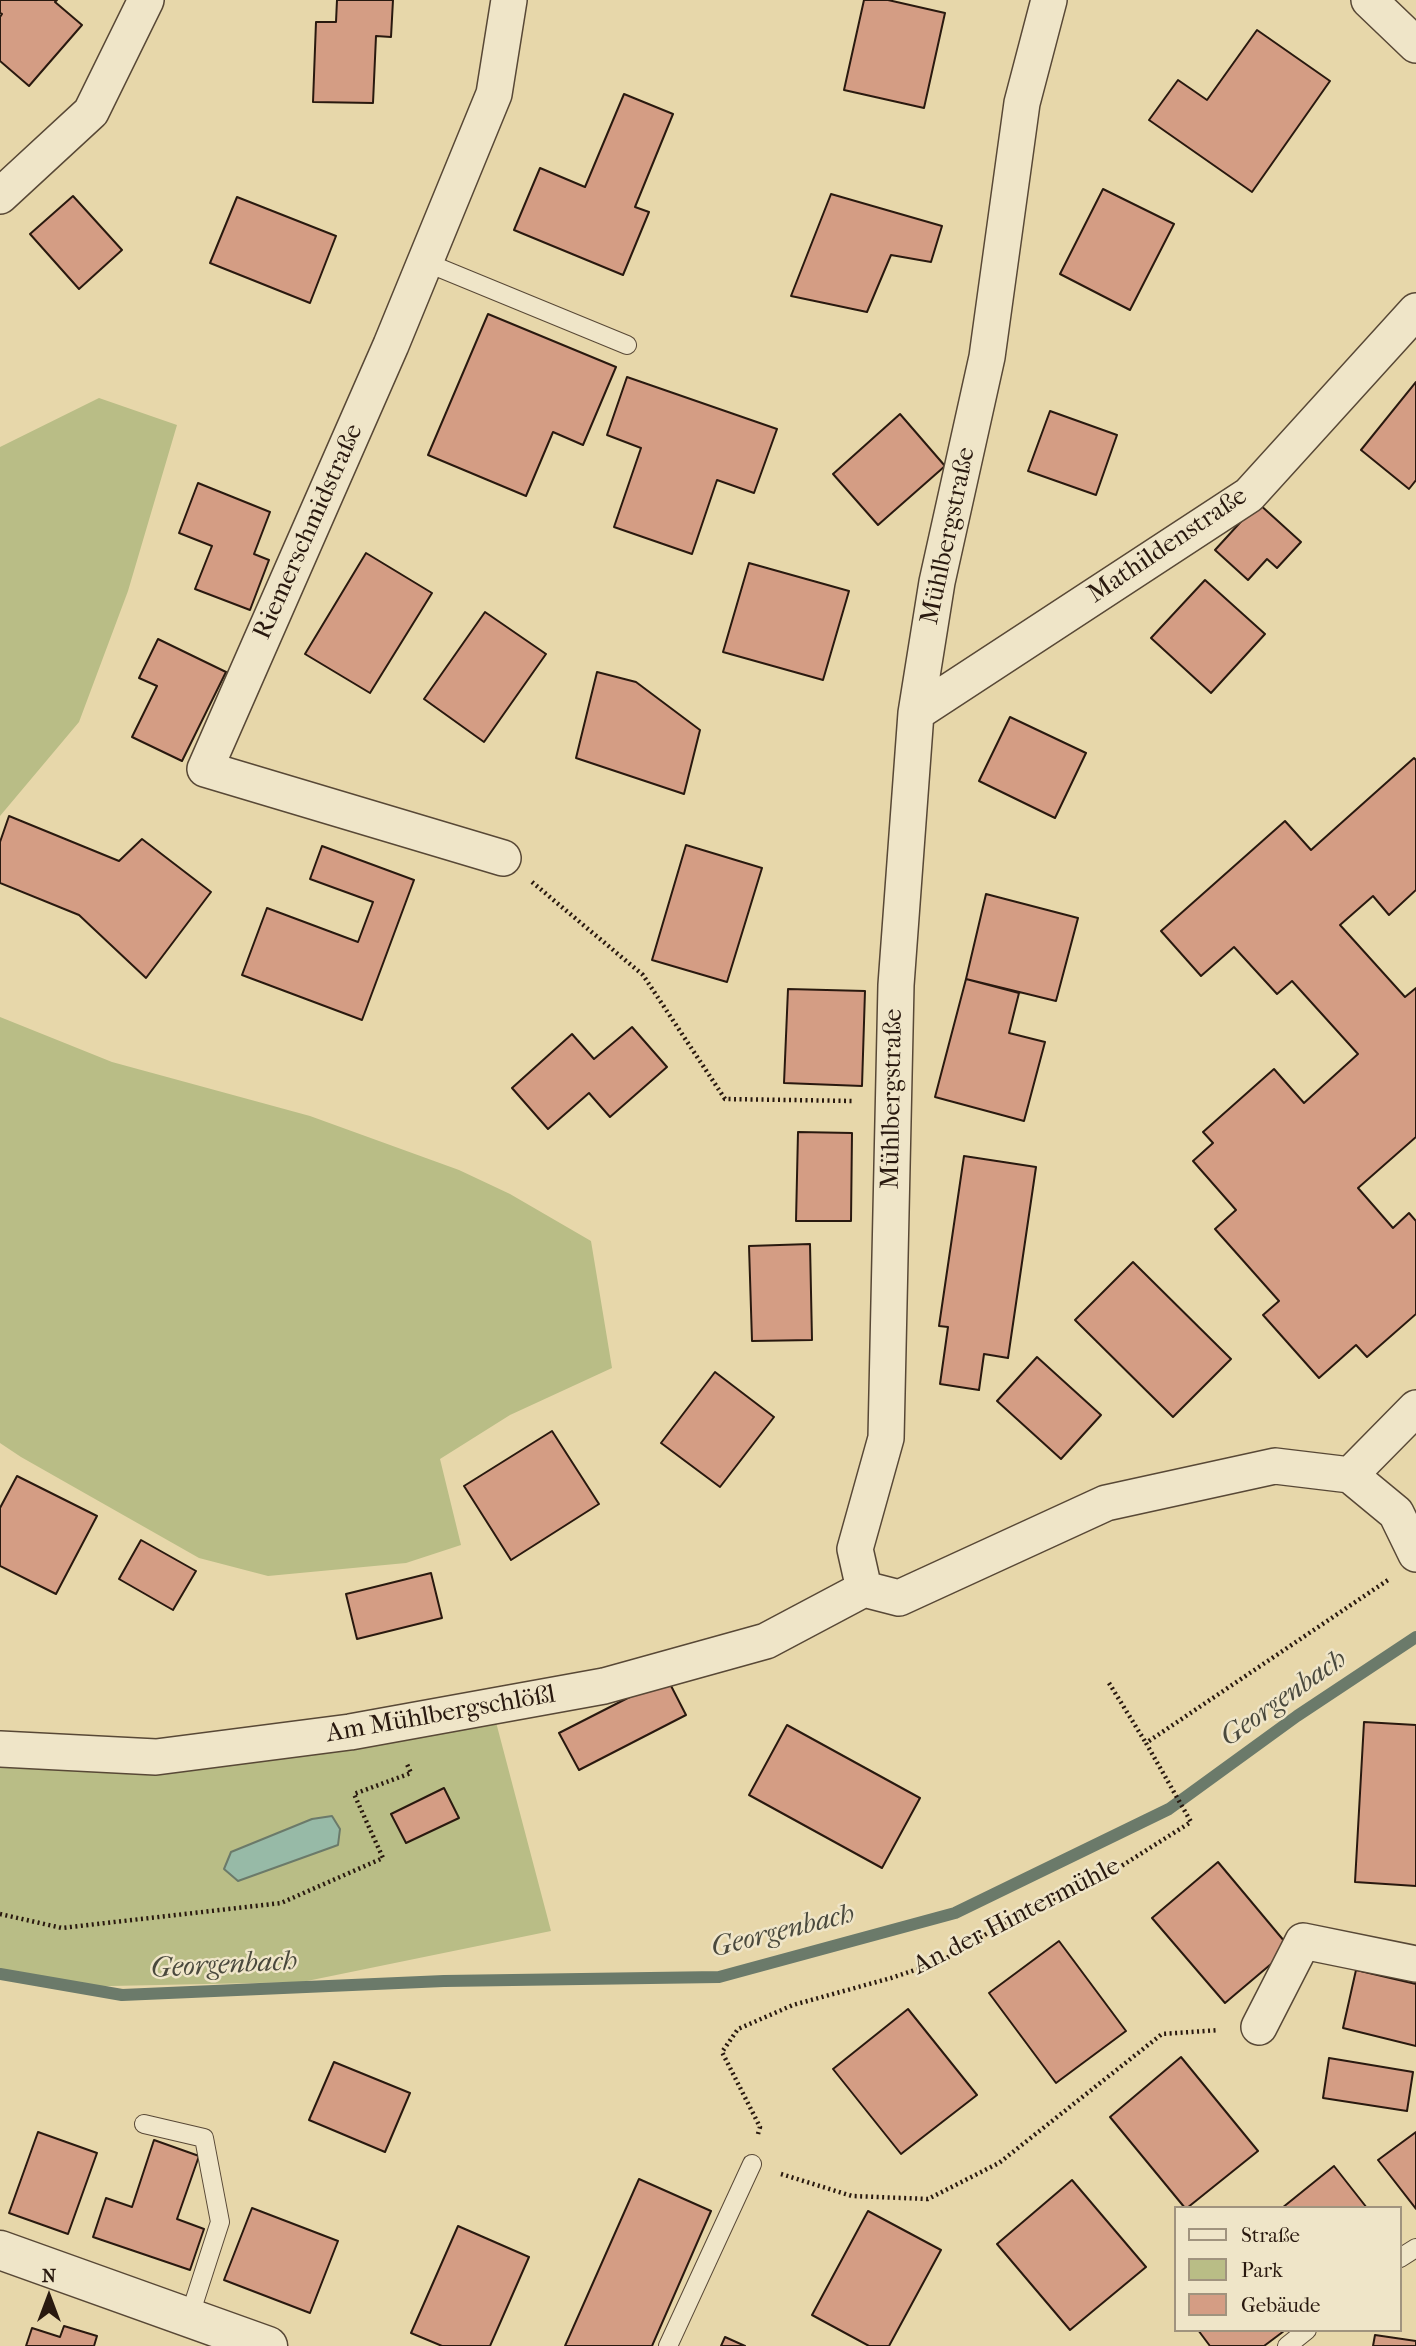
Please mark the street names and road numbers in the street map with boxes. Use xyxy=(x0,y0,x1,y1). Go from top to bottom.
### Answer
street label: Riemerschmidstraße xyxy=(247,419,371,645)
street label: Mühlbergstraße xyxy=(915,445,983,627)
street label: Mathildenstraße xyxy=(1082,481,1254,611)
street label: Mühlbergstraße xyxy=(876,1009,910,1189)
street label: Am Mühlbergschlößl xyxy=(324,1679,558,1751)
street label: An der Hintermühle xyxy=(908,1851,1126,1983)

